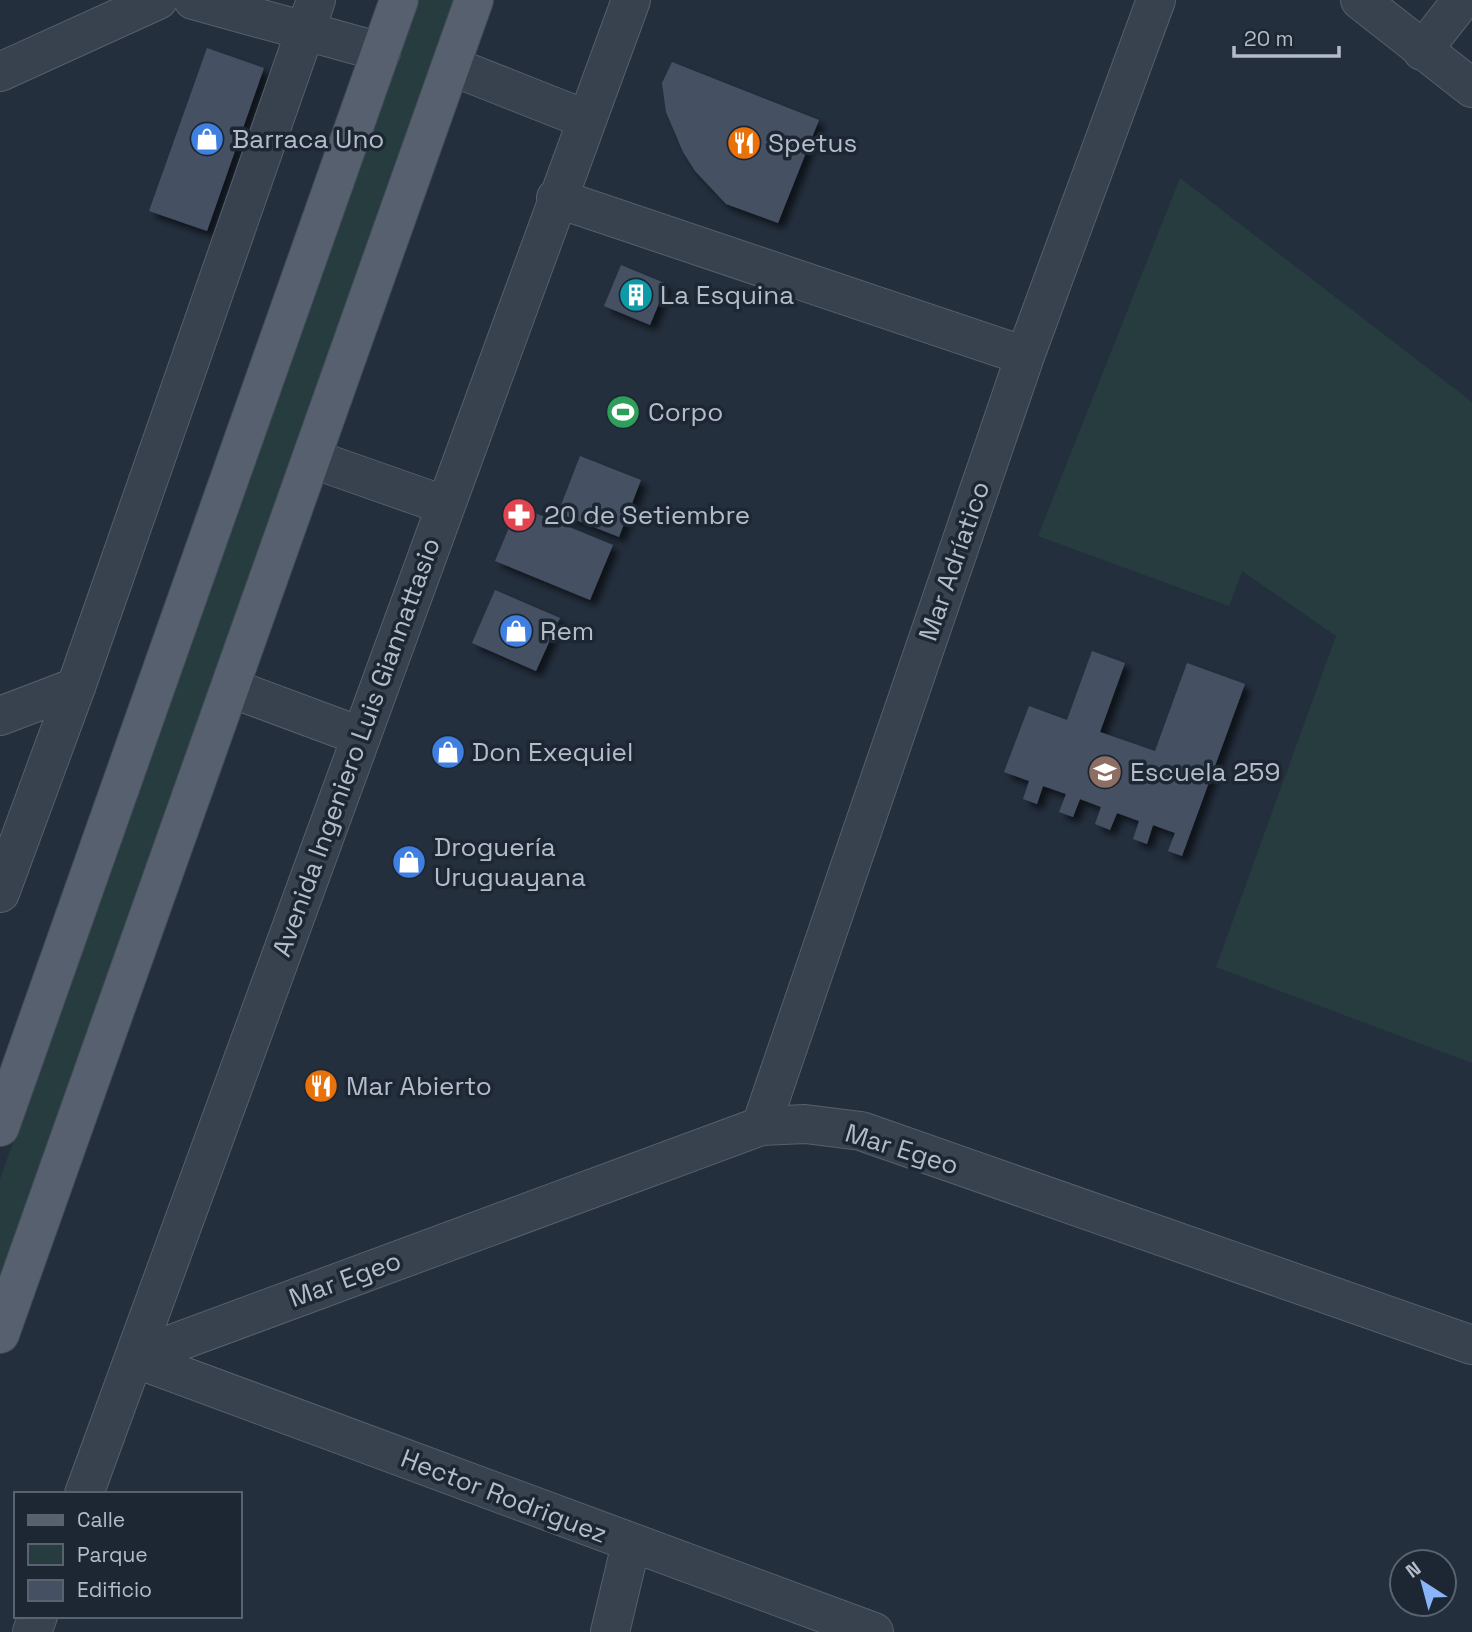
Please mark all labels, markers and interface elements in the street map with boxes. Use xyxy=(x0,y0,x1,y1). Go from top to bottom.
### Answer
scale bar xyxy=(1234,14,1339,58)
text: 20 m xyxy=(1244,25,1294,52)
shop icon: Barraca Uno xyxy=(188,120,226,158)
place label: Barraca Uno xyxy=(232,122,384,156)
restaurant icon: Spetus xyxy=(725,124,763,162)
place label: Spetus xyxy=(768,126,857,160)
building icon: La Esquina xyxy=(617,276,655,314)
place label: La Esquina xyxy=(660,278,794,312)
sports icon: Corpo xyxy=(604,393,642,431)
place label: Corpo xyxy=(648,395,723,429)
street label: Mar Adríatico xyxy=(911,477,997,645)
pharmacy icon: 20 de Setiembre xyxy=(500,496,538,534)
place label: 20 de Setiembre xyxy=(544,498,750,532)
street label: Avenida Ingeniero Luis Giannattasio xyxy=(264,533,448,961)
shop icon: Rem xyxy=(497,612,535,650)
place label: Rem xyxy=(540,614,594,648)
shop icon: Don Exequiel xyxy=(429,733,467,771)
place label: Don Exequiel xyxy=(472,735,633,769)
school or university icon: Escuela 259 xyxy=(1086,753,1124,791)
place label: Escuela 259 xyxy=(1130,755,1280,789)
place label: Droguería Uruguayana xyxy=(434,830,586,894)
shop icon: Droguería Uruguayana xyxy=(390,843,428,881)
restaurant icon: Mar Abierto xyxy=(302,1067,340,1105)
place label: Mar Abierto xyxy=(346,1069,492,1103)
street label: Mar Egeo xyxy=(841,1116,963,1182)
street label: Mar Egeo xyxy=(284,1243,406,1315)
street label: Hector Rodriguez xyxy=(396,1441,612,1551)
legend xyxy=(14,1492,242,1618)
text: Calle xyxy=(77,1506,125,1533)
text: Parque xyxy=(77,1541,148,1568)
north arrow xyxy=(1388,1548,1458,1618)
text: N xyxy=(1401,1556,1426,1584)
text: Edificio xyxy=(77,1576,152,1603)

